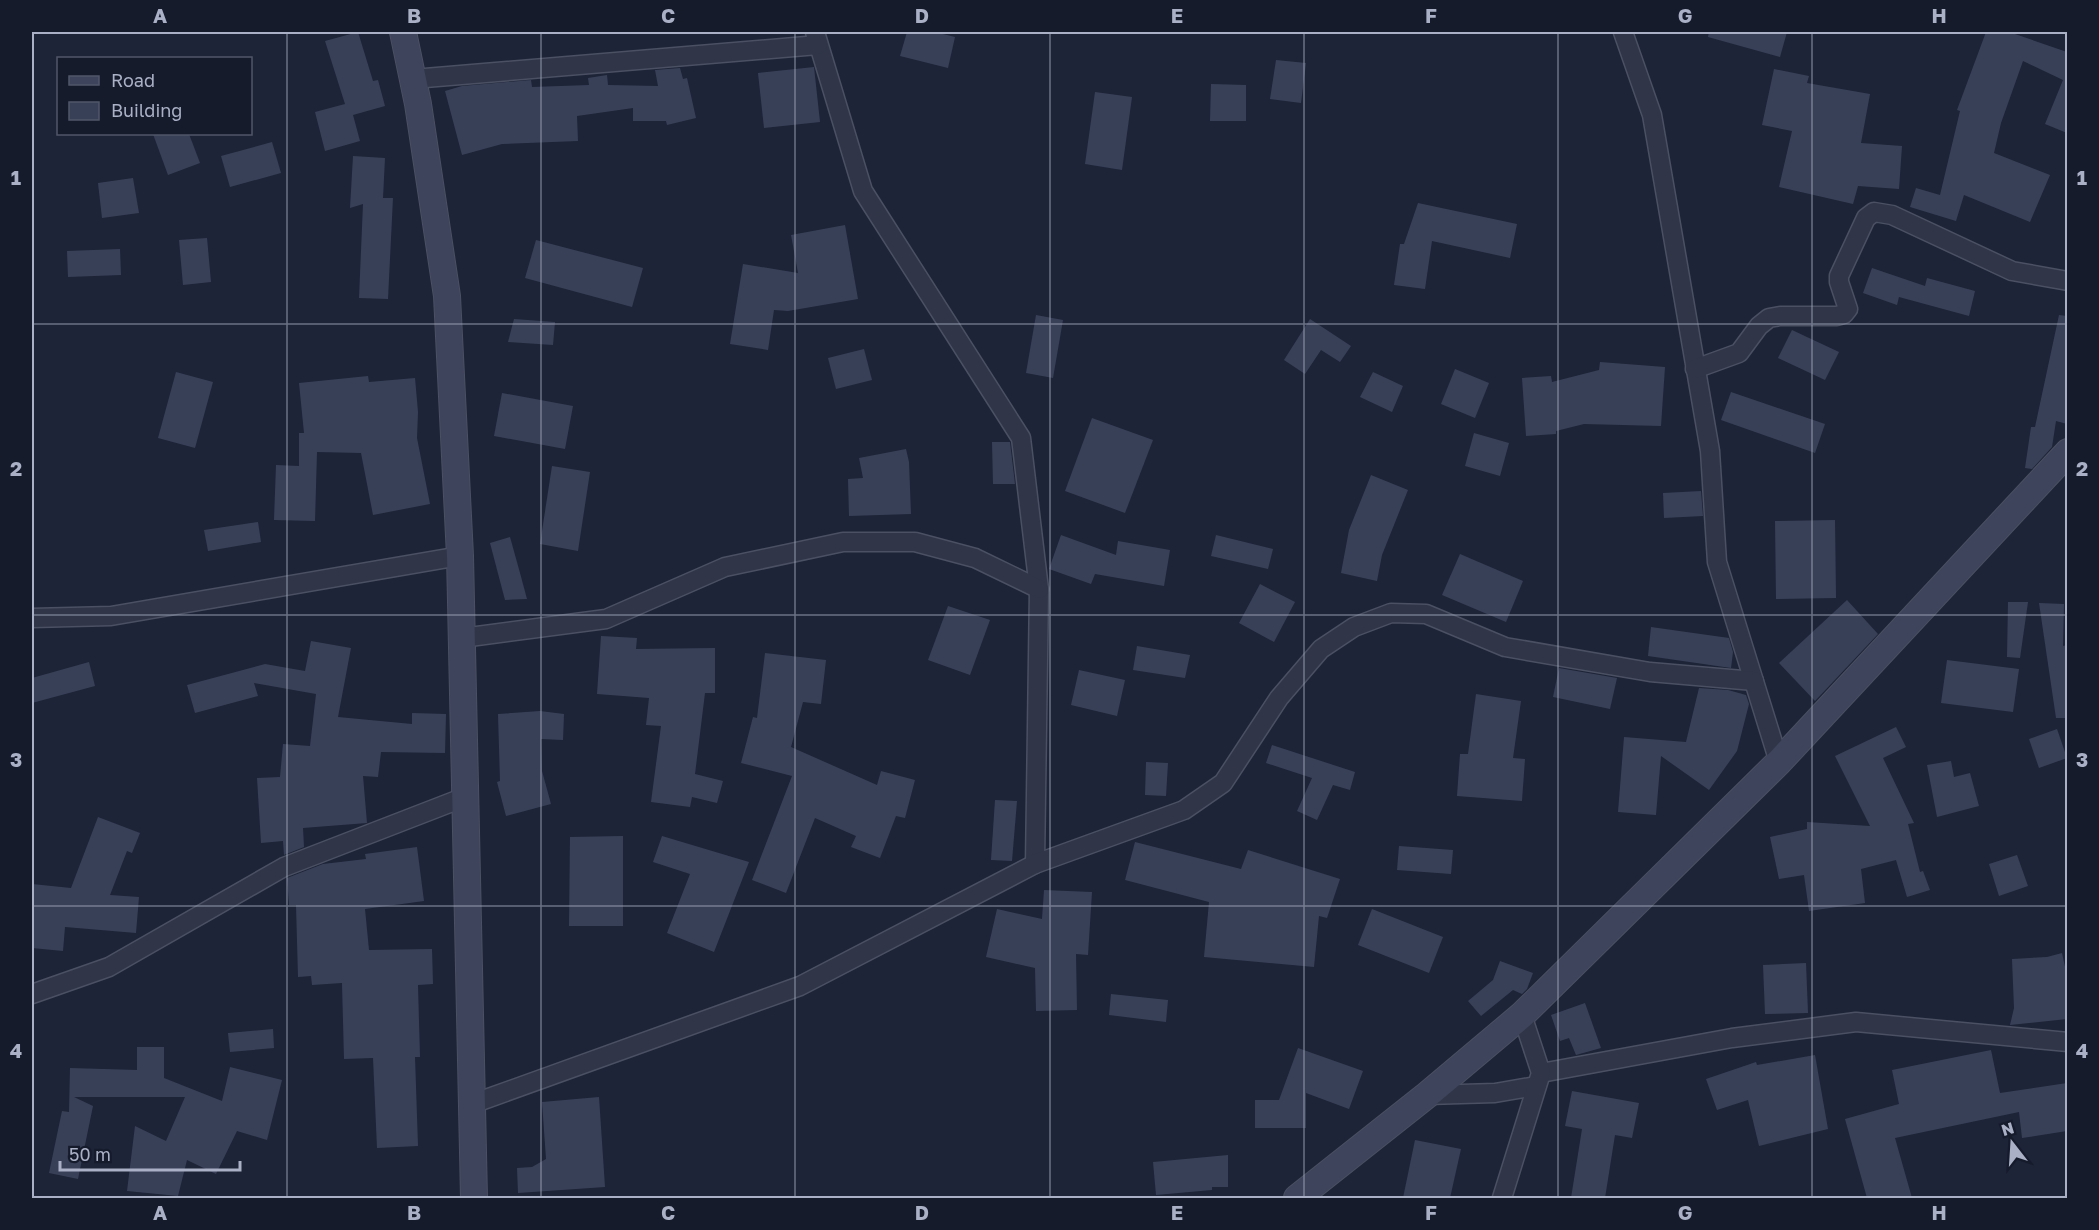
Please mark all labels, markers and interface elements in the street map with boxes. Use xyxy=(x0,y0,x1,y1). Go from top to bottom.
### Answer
text: A xyxy=(153,3,167,27)
text: B xyxy=(407,3,421,27)
text: C xyxy=(661,3,675,27)
text: D xyxy=(915,3,929,27)
text: E xyxy=(1171,3,1183,27)
text: F xyxy=(1425,3,1437,27)
text: G xyxy=(1678,3,1692,27)
text: H xyxy=(1931,3,1947,27)
legend xyxy=(57,57,252,135)
text: Road xyxy=(111,69,155,91)
text: Building xyxy=(111,99,182,121)
text: 1 xyxy=(11,165,21,189)
text: 1 xyxy=(2077,165,2087,189)
text: 2 xyxy=(10,456,22,480)
text: 2 xyxy=(2076,456,2088,480)
text: 3 xyxy=(10,747,22,771)
text: 3 xyxy=(2076,747,2088,771)
text: 4 xyxy=(10,1038,22,1062)
text: 4 xyxy=(2076,1038,2088,1062)
north arrow xyxy=(1982,1113,2042,1173)
text: N xyxy=(1999,1117,2016,1140)
scale bar xyxy=(60,1134,240,1172)
text: 50 m xyxy=(69,1143,111,1165)
text: A xyxy=(153,1200,167,1224)
text: B xyxy=(407,1200,421,1224)
text: C xyxy=(661,1200,675,1224)
text: D xyxy=(915,1200,929,1224)
text: E xyxy=(1171,1200,1183,1224)
text: F xyxy=(1425,1200,1437,1224)
text: G xyxy=(1678,1200,1692,1224)
text: H xyxy=(1931,1200,1947,1224)

